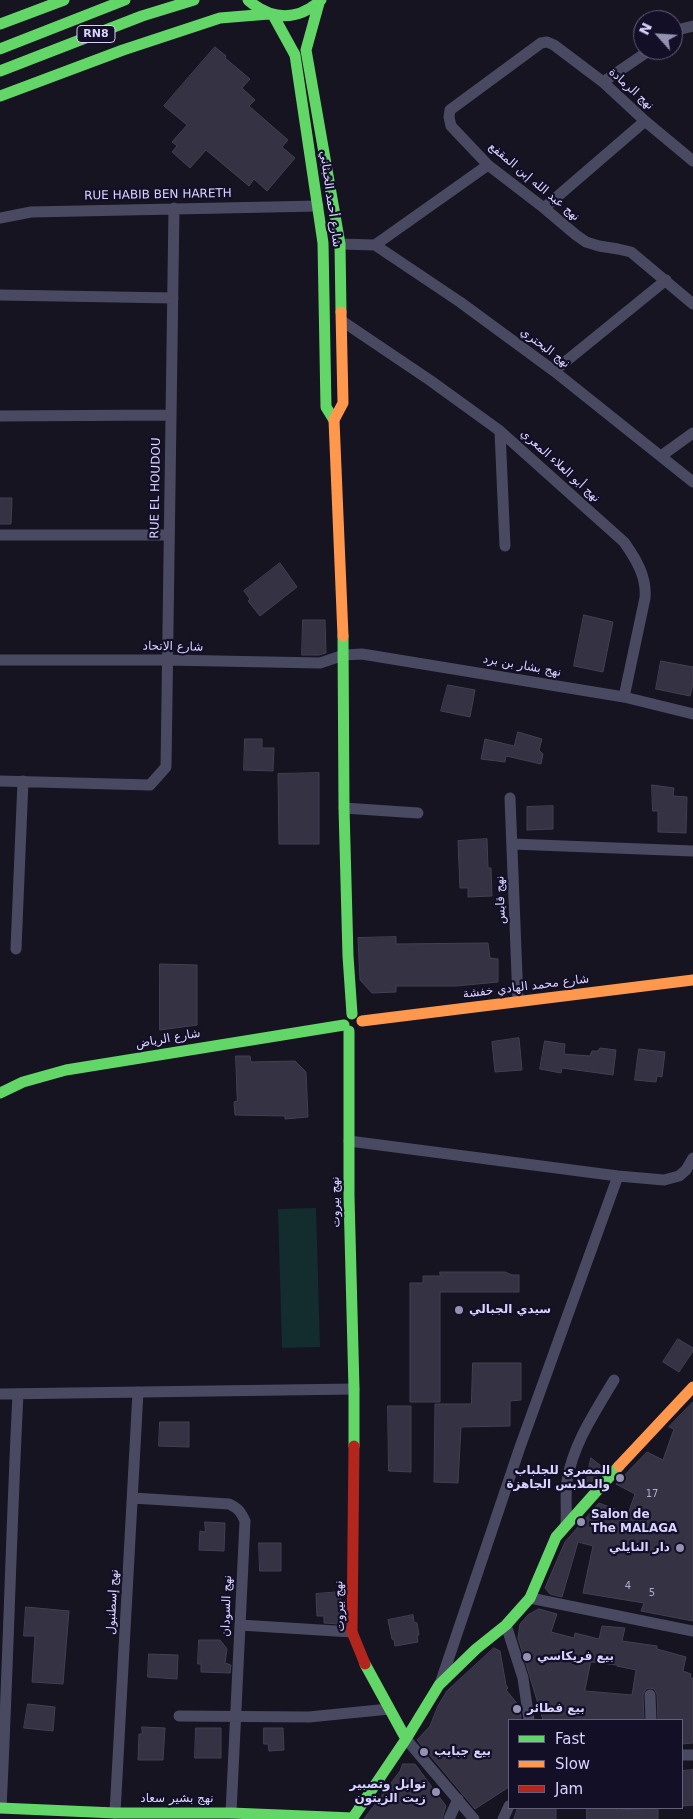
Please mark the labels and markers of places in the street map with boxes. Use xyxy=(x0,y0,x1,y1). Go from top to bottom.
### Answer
place label: سيدي الجبالي xyxy=(469,1303,551,1317)
marker: سيدي الجبالي xyxy=(453,1304,465,1316)
place label: المصري للجلباب والملابس الجاهزة xyxy=(506,1464,610,1492)
marker: المصري للجلباب والملابس الجاهزة xyxy=(614,1472,626,1484)
place label: Salon de The MALAGA xyxy=(591,1508,677,1536)
marker: Salon de The MALAGA xyxy=(575,1516,587,1528)
place label: دار النايلي xyxy=(609,1541,670,1555)
marker: دار النايلي xyxy=(674,1542,686,1554)
place label: بيع فريكاسي xyxy=(537,1650,614,1664)
marker: بيع فريكاسي xyxy=(521,1651,533,1663)
place label: بيع فطائر xyxy=(527,1702,585,1716)
marker: بيع فطائر xyxy=(511,1703,523,1715)
place label: بيع جبايب xyxy=(434,1745,491,1759)
marker: بيع جبايب xyxy=(418,1746,430,1758)
place label: توابل وتصبير زيت الزيتون xyxy=(349,1778,426,1806)
marker: توابل وتصبير زيت الزيتون xyxy=(430,1786,442,1798)

